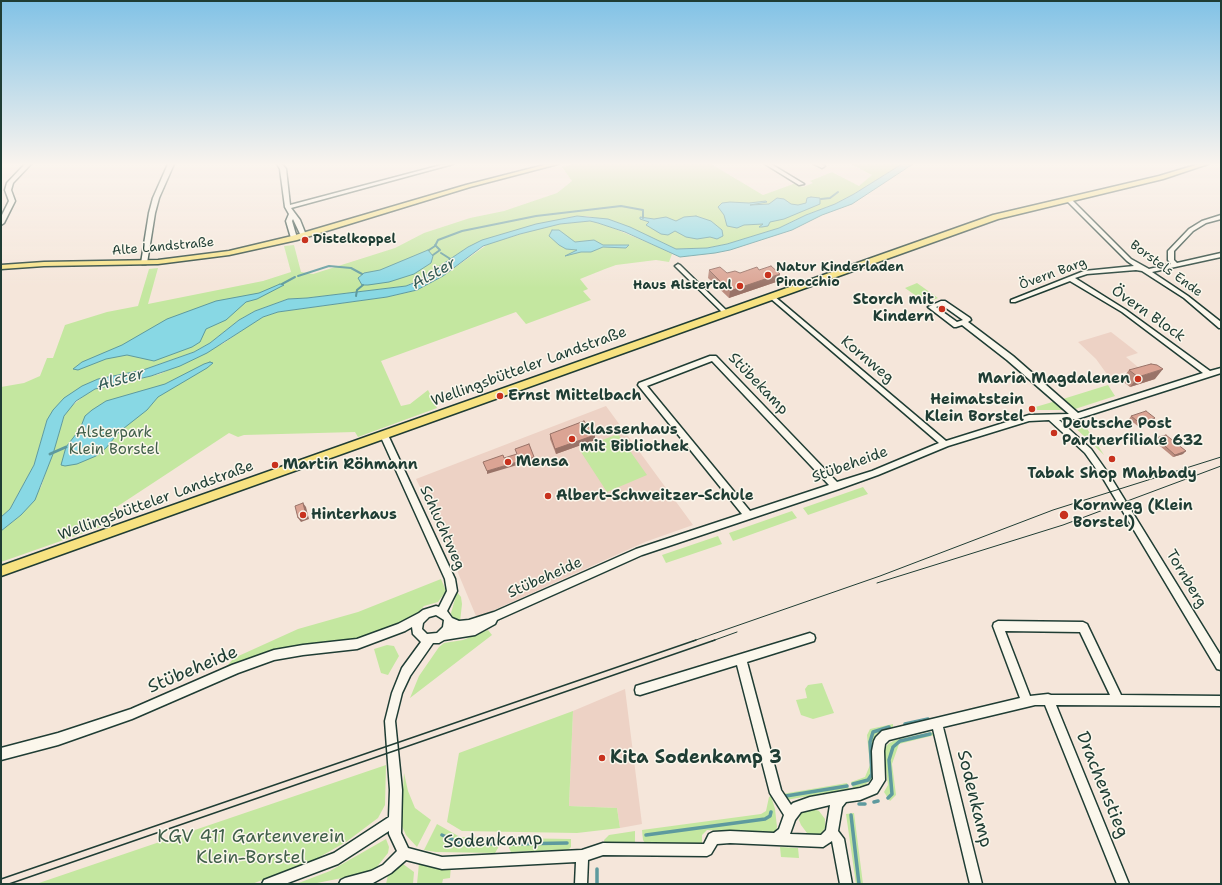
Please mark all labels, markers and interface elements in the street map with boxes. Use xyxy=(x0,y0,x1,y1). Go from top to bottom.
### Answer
place label: Distelkoppel xyxy=(313,232,396,248)
street label: Alte Landstraße xyxy=(111,235,215,259)
marker: Distelkoppel xyxy=(300,235,310,245)
street label: Borstels Ende xyxy=(1127,237,1205,301)
water label: Alster xyxy=(409,254,459,294)
street label: Övern Barg xyxy=(1017,255,1089,293)
place label: Natur Kinderladen Pinocchio xyxy=(776,260,904,291)
marker: Natur Kinderladen Pinocchio xyxy=(763,270,773,280)
place label: Haus Alstertal xyxy=(633,278,732,294)
marker: Haus Alstertal xyxy=(735,281,745,291)
street label: Övern Block xyxy=(1108,282,1188,346)
place label: Storch mit Kindern xyxy=(853,291,934,326)
marker: Storch mit Kindern xyxy=(937,304,947,314)
street label: Wellingsbütteler Landstraße xyxy=(429,323,629,411)
street label: Kornweg xyxy=(837,333,897,387)
street label: Stübekamp xyxy=(724,349,792,419)
water label: Alster xyxy=(96,365,146,395)
place label: Maria Magdalenen xyxy=(978,370,1130,388)
marker: Maria Magdalenen xyxy=(1133,374,1143,384)
place label: Ernst Mittelbach xyxy=(508,387,641,405)
marker: Ernst Mittelbach xyxy=(495,391,505,401)
place label: Heimatstein Klein Borstel xyxy=(925,391,1024,426)
marker: Heimatstein Klein Borstel xyxy=(1027,404,1037,414)
place label: Deutsche Post Partnerfiliale 632 xyxy=(1062,415,1203,450)
place label: Klassenhaus mit Bibliothek xyxy=(580,421,689,456)
park label: Alsterpark Klein Borstel xyxy=(69,424,159,459)
marker: Deutsche Post Partnerfiliale 632 xyxy=(1049,428,1059,438)
marker: Klassenhaus mit Bibliothek xyxy=(567,434,577,444)
street label: Stübeheide xyxy=(809,443,891,487)
place label: Mensa xyxy=(516,453,568,471)
marker: Tabak Shop Mahbady xyxy=(1107,454,1117,464)
place label: Martin Röhmann xyxy=(283,456,418,474)
street label: Wellingsbütteler Landstraße xyxy=(56,457,256,545)
marker: Mensa xyxy=(503,457,513,467)
marker: Martin Röhmann xyxy=(270,460,280,470)
place label: Tabak Shop Mahbady xyxy=(1027,465,1197,483)
street label: Schluchtweg xyxy=(415,483,469,573)
place label: Albert-Schweitzer-Schule xyxy=(556,487,754,505)
marker: Albert-Schweitzer-Schule xyxy=(543,491,553,501)
place label: Kornweg (Klein Borstel) xyxy=(1073,497,1193,532)
place label: Hinterhaus xyxy=(311,506,397,524)
marker: Kornweg (Klein Borstel) xyxy=(1058,509,1070,521)
marker: Hinterhaus xyxy=(298,510,308,520)
street label: Tornberg xyxy=(1162,547,1210,611)
street label: Stübeheide xyxy=(505,554,585,602)
street label: Stübeheide xyxy=(145,641,241,699)
street label: Drachenstieg xyxy=(1071,729,1133,841)
place label: Kita Sodenkamp 3 xyxy=(610,747,782,769)
street label: Sodenkamp xyxy=(951,748,997,850)
marker: Kita Sodenkamp 3 xyxy=(597,753,607,763)
park label: KGV 411 Gartenverein Klein-Borstel xyxy=(157,826,345,868)
street label: Sodenkamp xyxy=(443,828,543,854)

